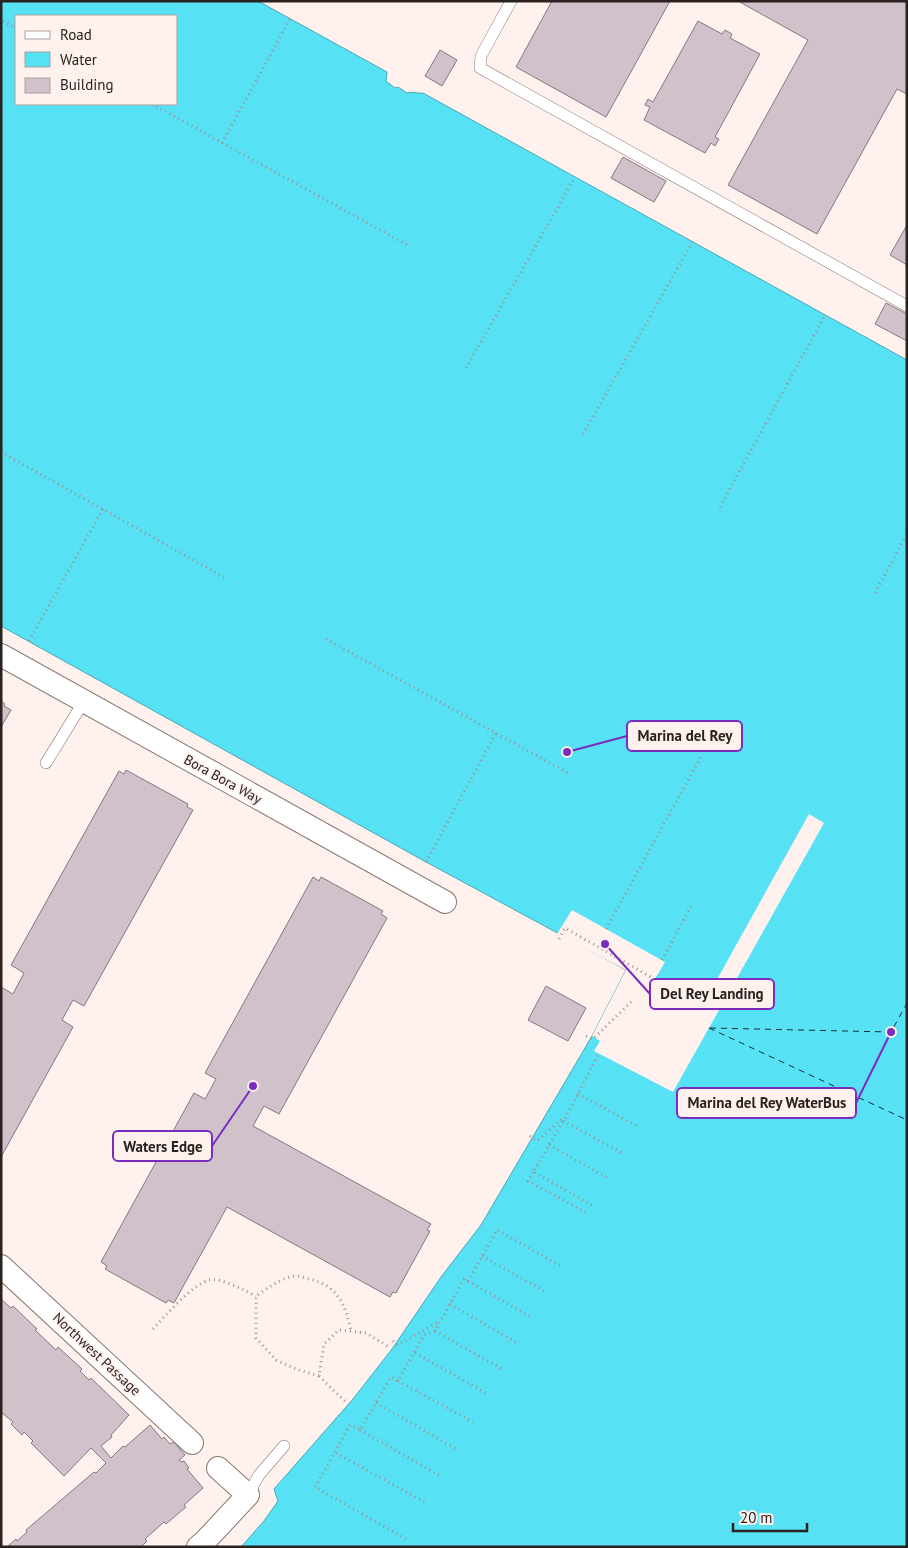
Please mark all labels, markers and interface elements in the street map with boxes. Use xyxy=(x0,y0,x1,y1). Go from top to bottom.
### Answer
legend xyxy=(15,15,178,105)
text: Road xyxy=(60,25,92,44)
text: Water xyxy=(60,50,97,69)
text: Building xyxy=(60,75,114,94)
callout: Marina del Rey xyxy=(627,721,742,751)
text: Marina del Rey xyxy=(638,726,733,745)
street label: Bora Bora Way xyxy=(181,750,266,808)
callout: Del Rey Landing xyxy=(650,979,774,1009)
text: Del Rey Landing xyxy=(660,984,764,1003)
callout: Marina del Rey WaterBus xyxy=(677,1088,856,1118)
text: Marina del Rey WaterBus xyxy=(688,1093,846,1112)
callout: Waters Edge xyxy=(113,1131,212,1161)
text: Waters Edge xyxy=(123,1137,203,1156)
street label: Northwest Passage xyxy=(49,1309,145,1399)
scale bar xyxy=(733,1500,807,1532)
text: 20 m xyxy=(740,1508,773,1527)

